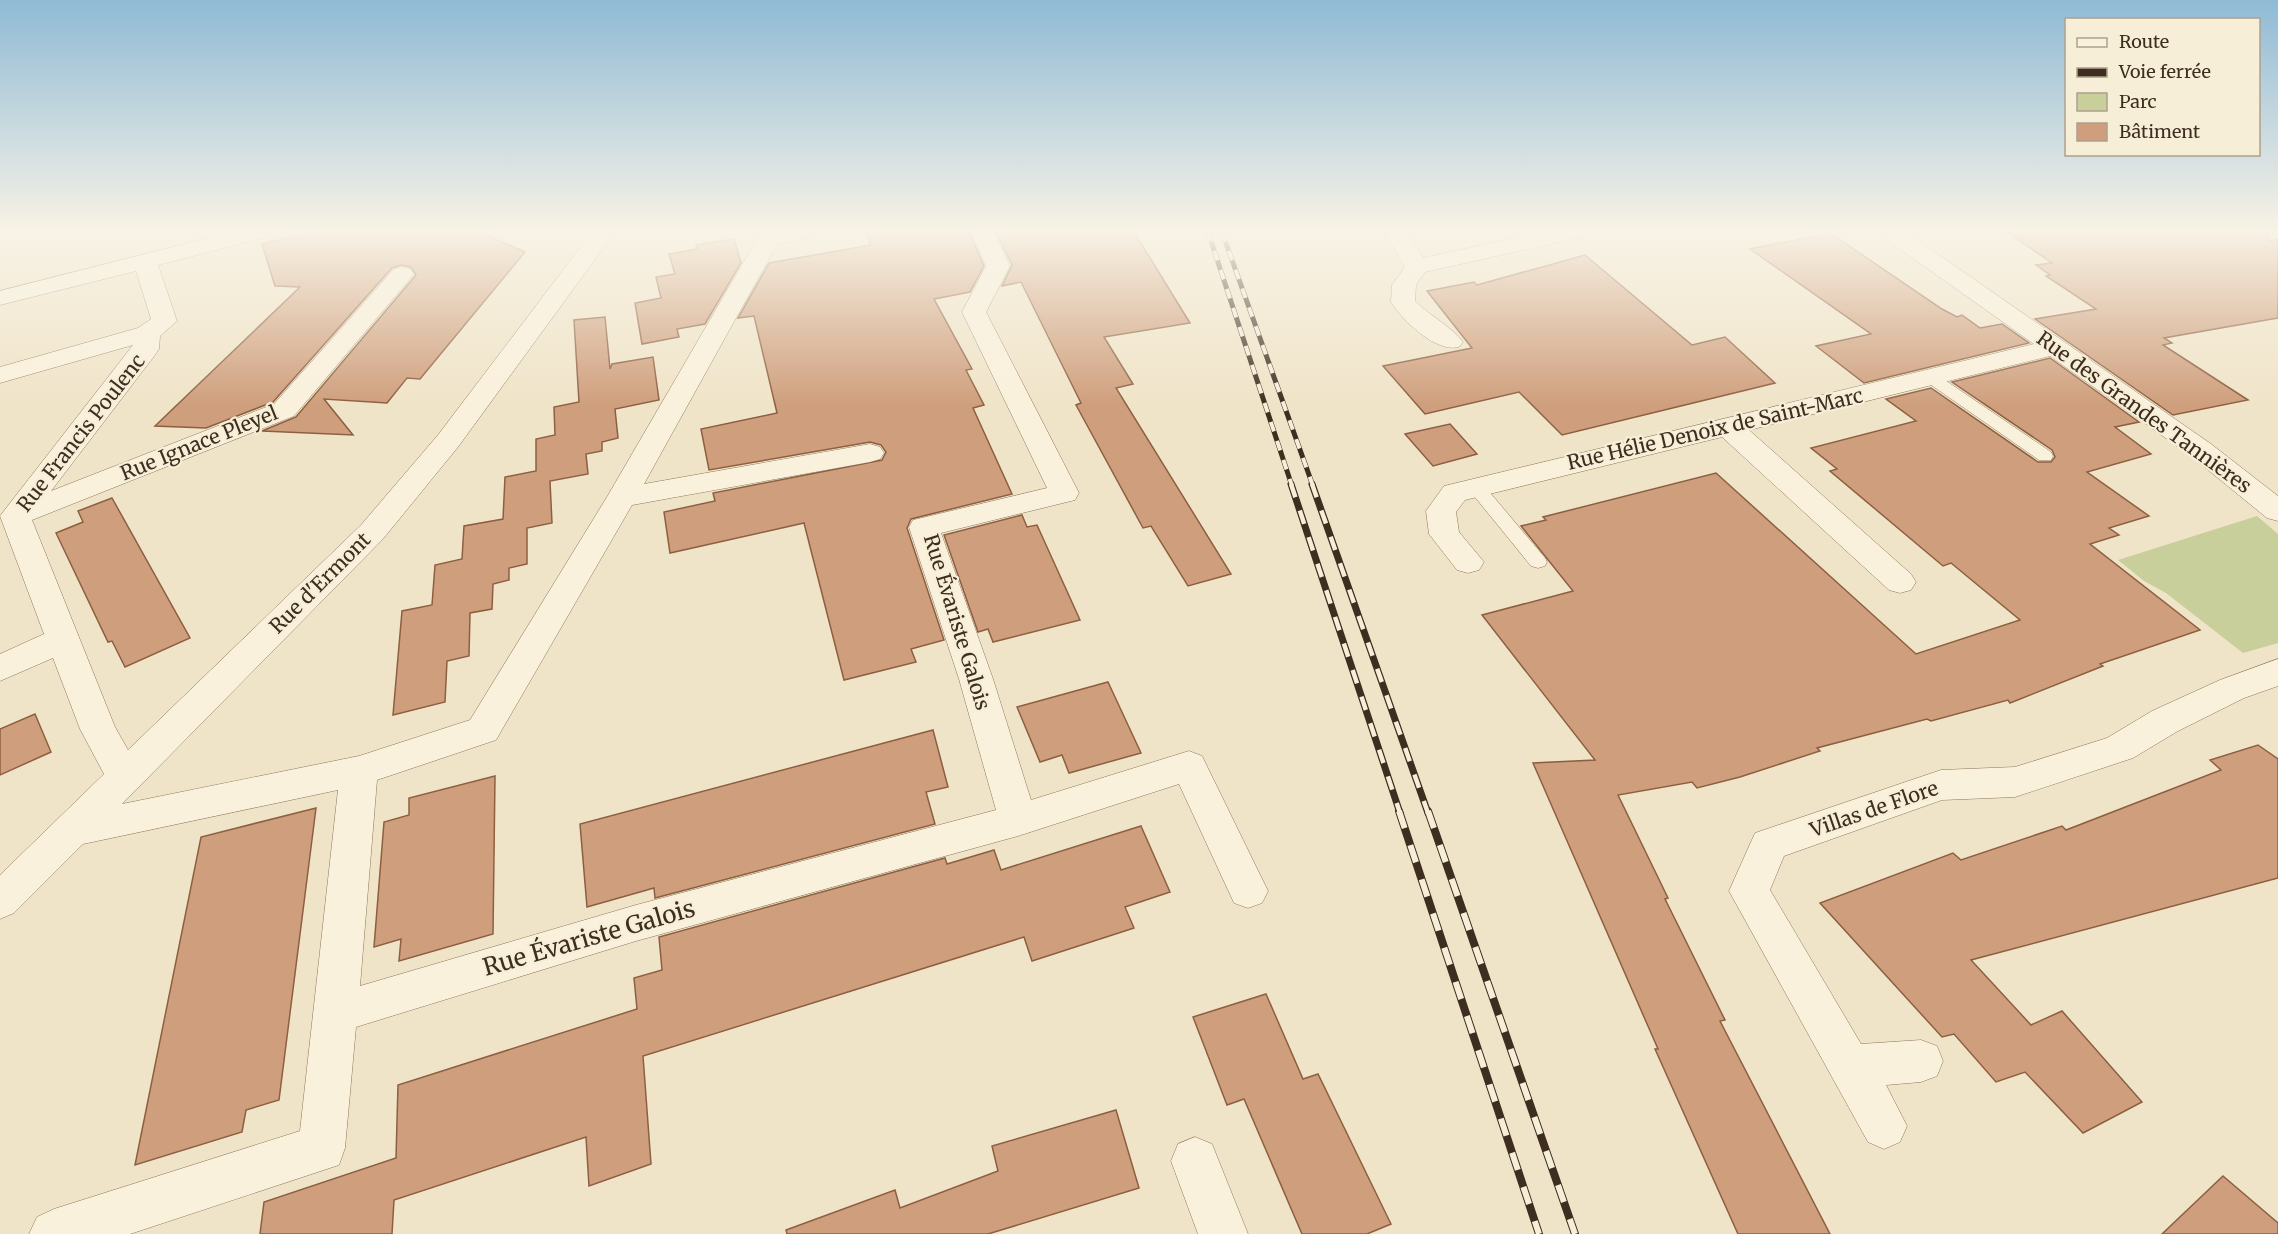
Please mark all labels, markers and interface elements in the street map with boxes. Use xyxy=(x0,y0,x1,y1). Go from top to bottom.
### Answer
legend xyxy=(2065,18,2260,156)
text: Route xyxy=(2119,30,2169,53)
text: Voie ferrée xyxy=(2118,60,2211,83)
text: Parc xyxy=(2119,90,2157,113)
text: Bâtiment xyxy=(2119,120,2200,143)
street label: Rue des Grandes Tannières xyxy=(2032,325,2257,498)
street label: Rue Francis Poulenc xyxy=(11,349,150,517)
street label: Rue Hélie Denoix de Saint-Marc xyxy=(1564,382,1865,475)
street label: Rue Ignace Pleyel xyxy=(117,400,281,485)
street label: Rue d'Ermont xyxy=(264,527,375,638)
street label: Rue Évariste Galois xyxy=(919,530,998,713)
street label: Villas de Flore xyxy=(1806,775,1941,842)
street label: Rue Évariste Galois xyxy=(479,891,699,983)

